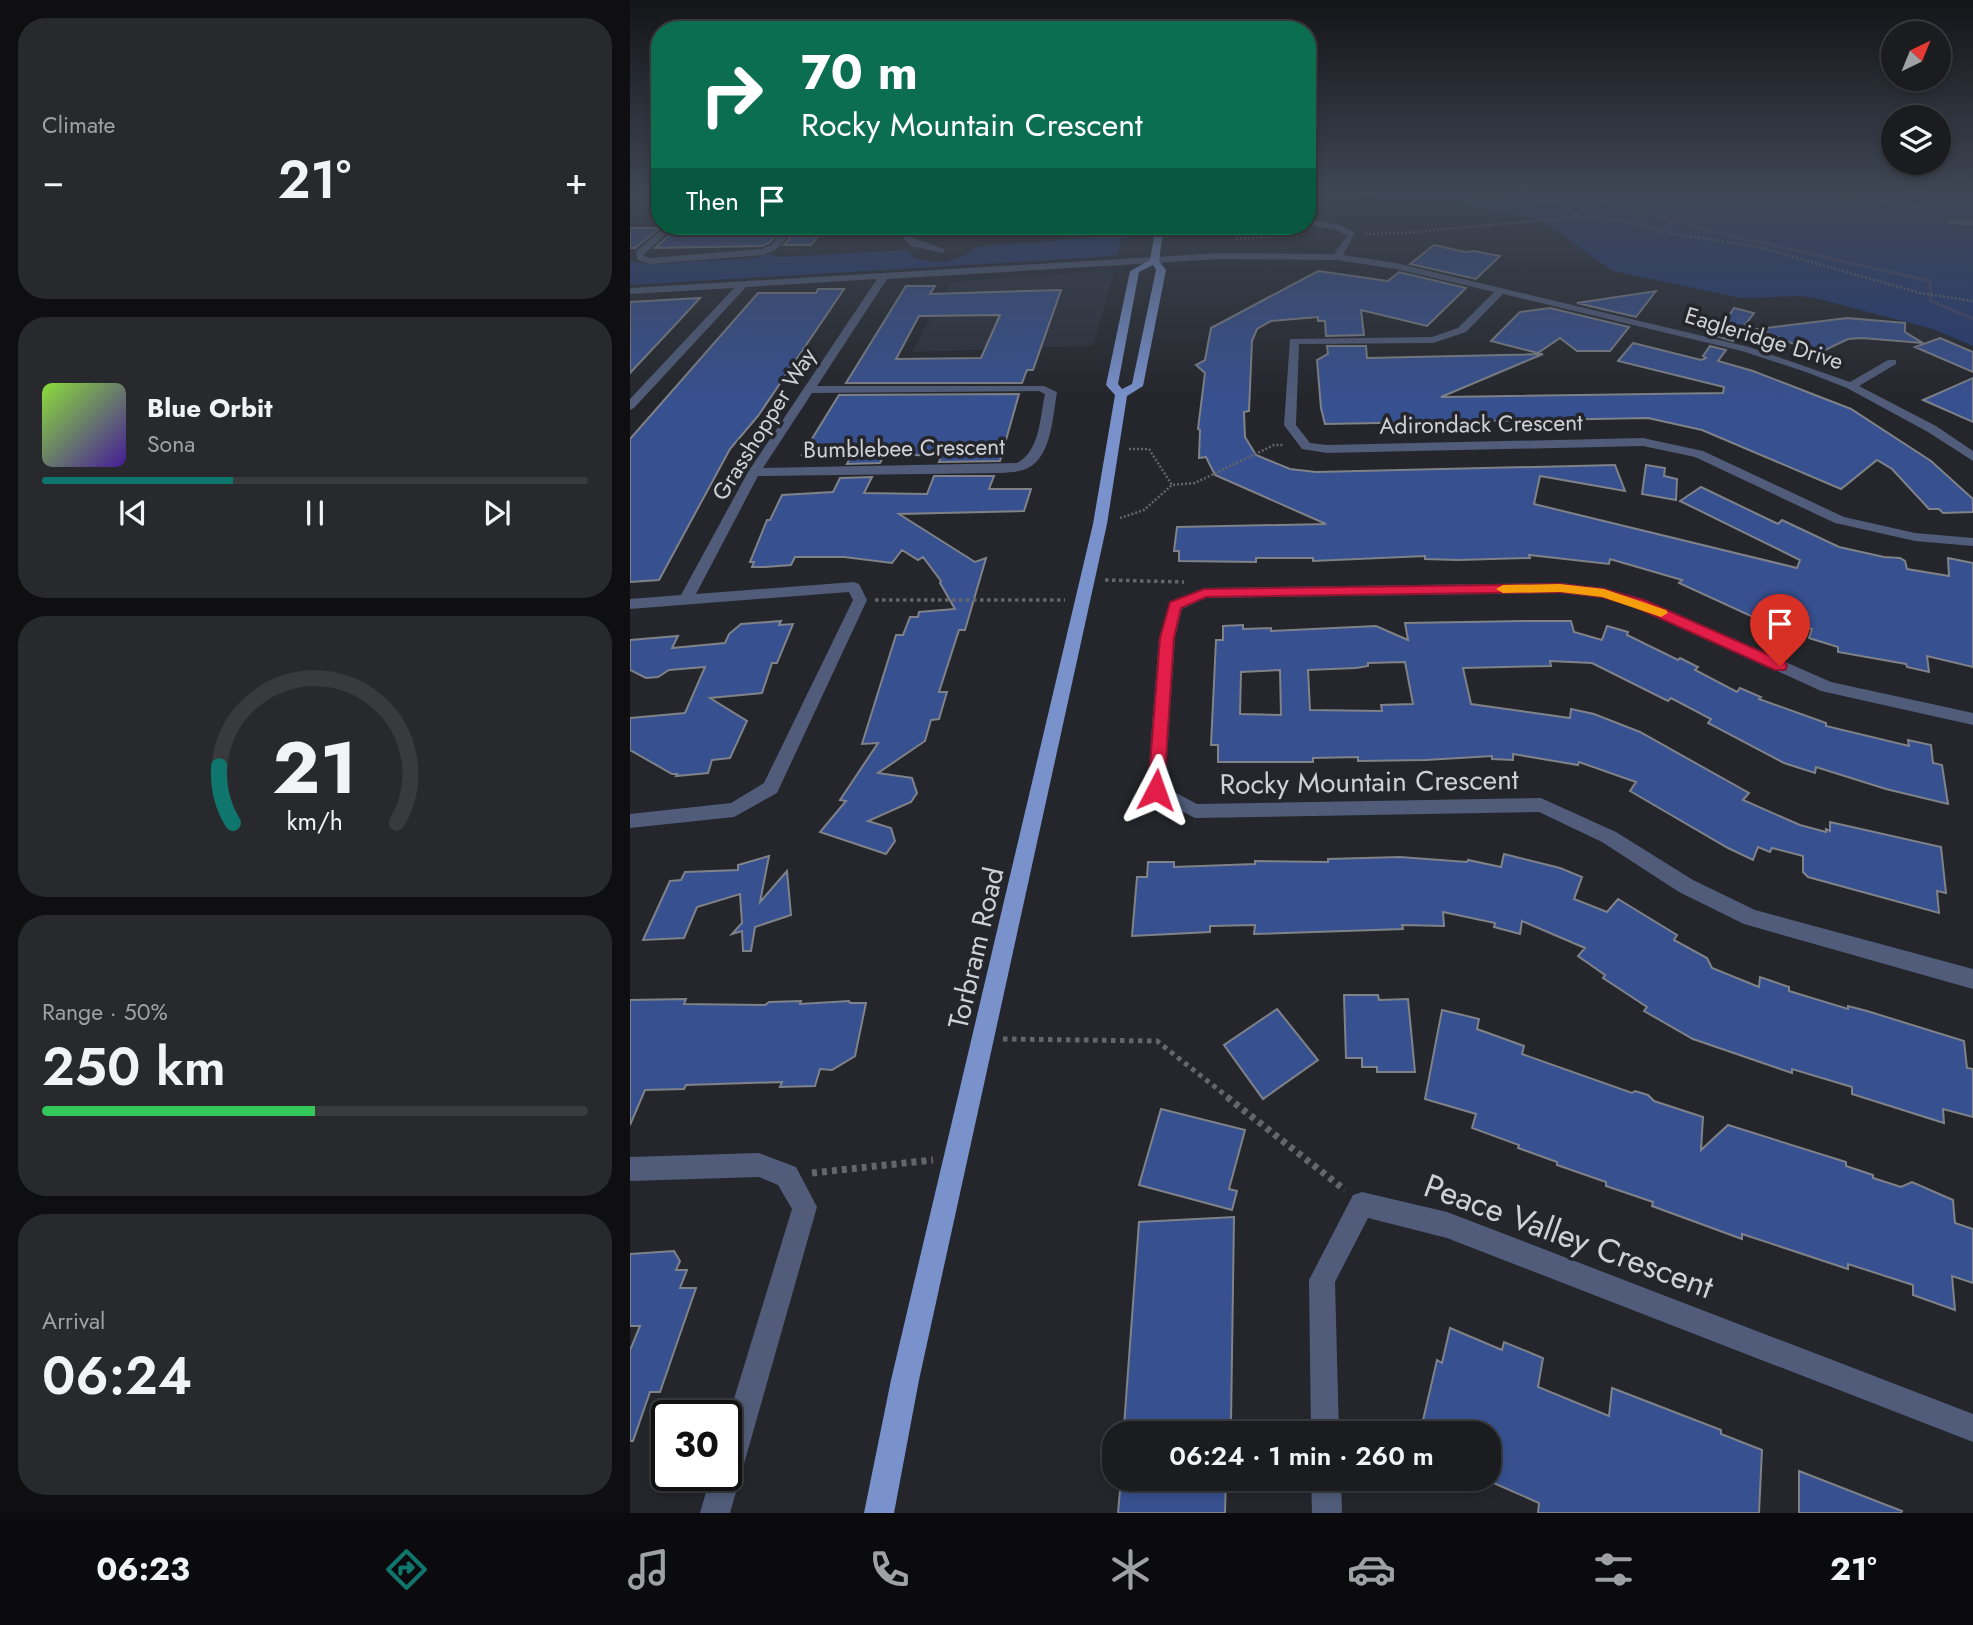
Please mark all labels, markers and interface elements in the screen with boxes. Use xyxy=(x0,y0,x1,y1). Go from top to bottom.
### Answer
north arrow xyxy=(1881,21,1951,91)
map controls xyxy=(1881,21,1951,175)
text: 70 m xyxy=(801,37,918,107)
icon: right xyxy=(686,49,777,140)
text: Rocky Mountain Crescent xyxy=(801,102,1143,148)
button: layers xyxy=(1881,105,1951,175)
text: Climate xyxy=(42,108,115,142)
text: 21° xyxy=(278,142,351,218)
text: − xyxy=(42,153,64,208)
text: + xyxy=(565,153,588,208)
text: Then xyxy=(686,182,739,220)
icon: arrive xyxy=(753,182,791,220)
street label: Eagleridge Drive xyxy=(1681,298,1847,378)
street label: Grasshopper Way xyxy=(703,340,825,507)
text: Blue Orbit xyxy=(147,389,272,427)
street label: Adirondack Crescent xyxy=(1379,405,1583,443)
text: Sona xyxy=(147,427,195,461)
street label: Bumblebee Crescent xyxy=(803,429,1006,467)
icon: previous xyxy=(114,494,152,532)
icon: pause xyxy=(296,494,334,532)
icon: next xyxy=(478,494,516,532)
pin xyxy=(1750,594,1810,666)
icon: arrive xyxy=(1761,605,1799,643)
text: 21 xyxy=(273,715,357,820)
position arrow xyxy=(1119,753,1193,827)
street label: Rocky Mountain Crescent xyxy=(1219,759,1519,805)
text: km/h xyxy=(287,802,343,838)
street label: Torbram Road xyxy=(937,863,1015,1033)
text: Range · 50% xyxy=(42,995,168,1029)
text: 250 km xyxy=(42,1029,226,1105)
street label: Peace Valley Crescent xyxy=(1418,1162,1720,1310)
text: Arrival xyxy=(42,1304,105,1338)
text: 06:24 xyxy=(42,1338,192,1414)
speed limit sign: 30 xyxy=(651,1400,742,1491)
text: 06:24 · 1 min · 260 m xyxy=(1169,1437,1434,1475)
icon: directions xyxy=(382,1545,431,1594)
icon: music xyxy=(624,1545,673,1594)
icon: phone xyxy=(865,1545,914,1594)
icon: climate xyxy=(1106,1545,1155,1594)
icon: car xyxy=(1347,1545,1396,1594)
icon: filters xyxy=(1589,1545,1638,1594)
text: 06:23 xyxy=(96,1546,190,1592)
text: 21° xyxy=(1830,1546,1877,1592)

